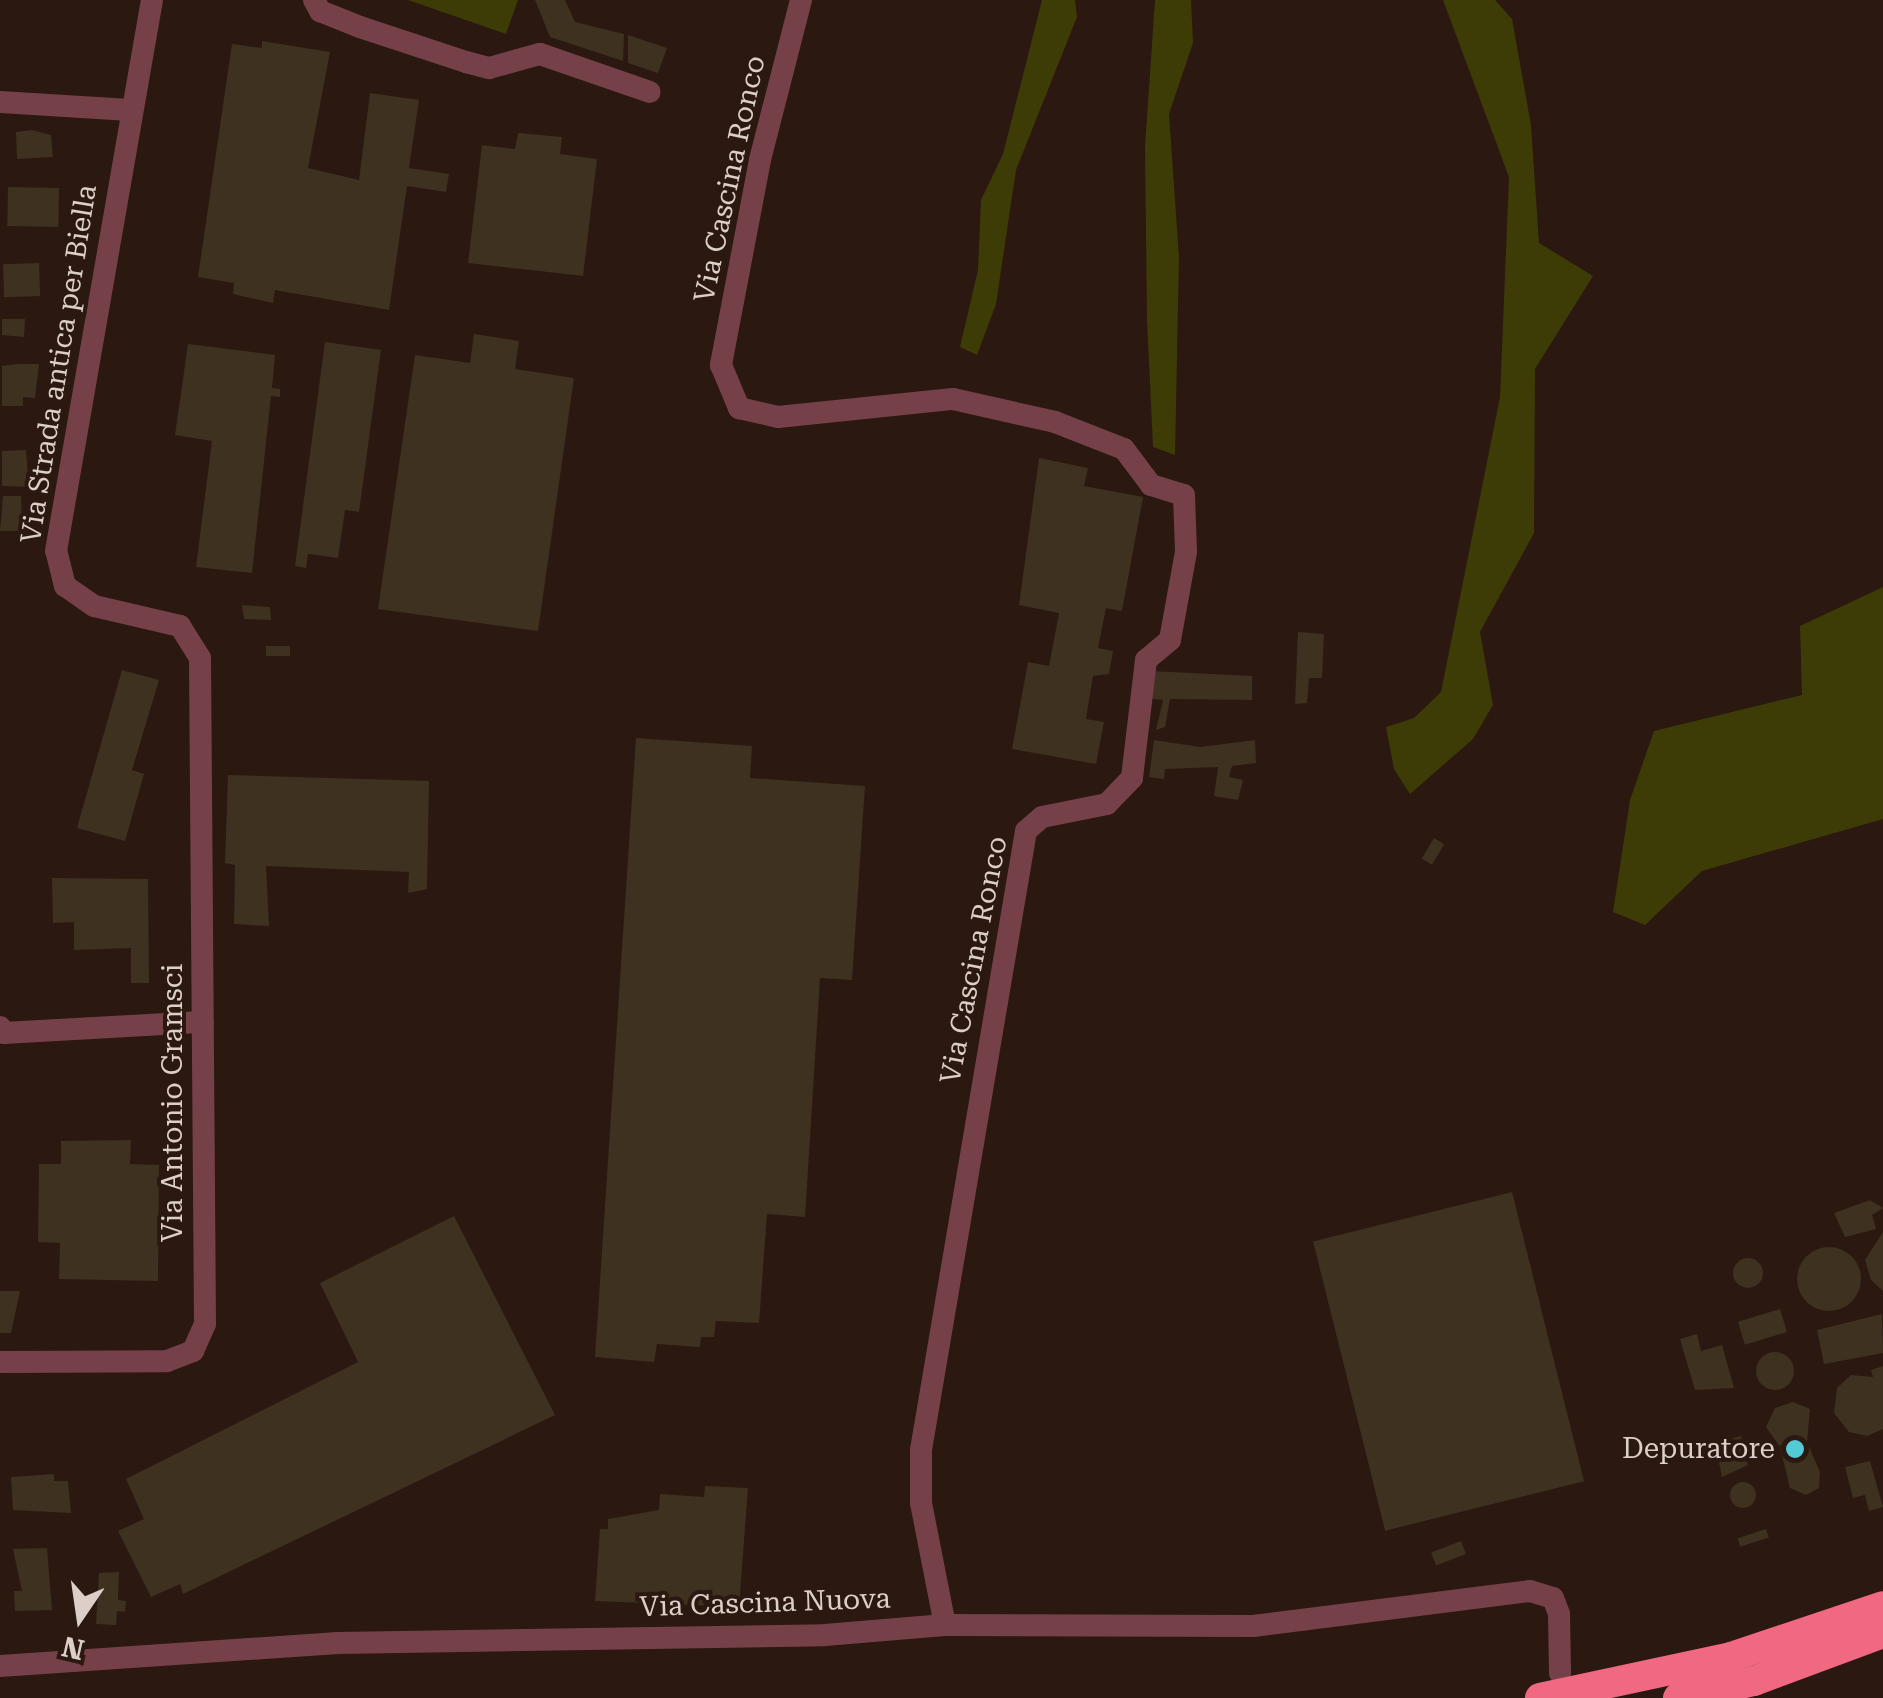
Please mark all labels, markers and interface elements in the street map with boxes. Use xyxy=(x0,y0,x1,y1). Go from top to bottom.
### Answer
street label: Via Cascina Ronco xyxy=(687,53,773,305)
street label: Via Strada antica per Biella xyxy=(14,182,104,546)
street label: Via Cascina Ronco xyxy=(934,833,1014,1087)
street label: Via Antonio Gramsci xyxy=(156,964,190,1242)
place label: Depuratore xyxy=(1622,1432,1775,1466)
marker: Depuratore xyxy=(1784,1438,1806,1460)
north arrow xyxy=(30,1568,130,1668)
street label: Via Cascina Nuova xyxy=(639,1582,891,1624)
text: N xyxy=(59,1629,87,1666)

